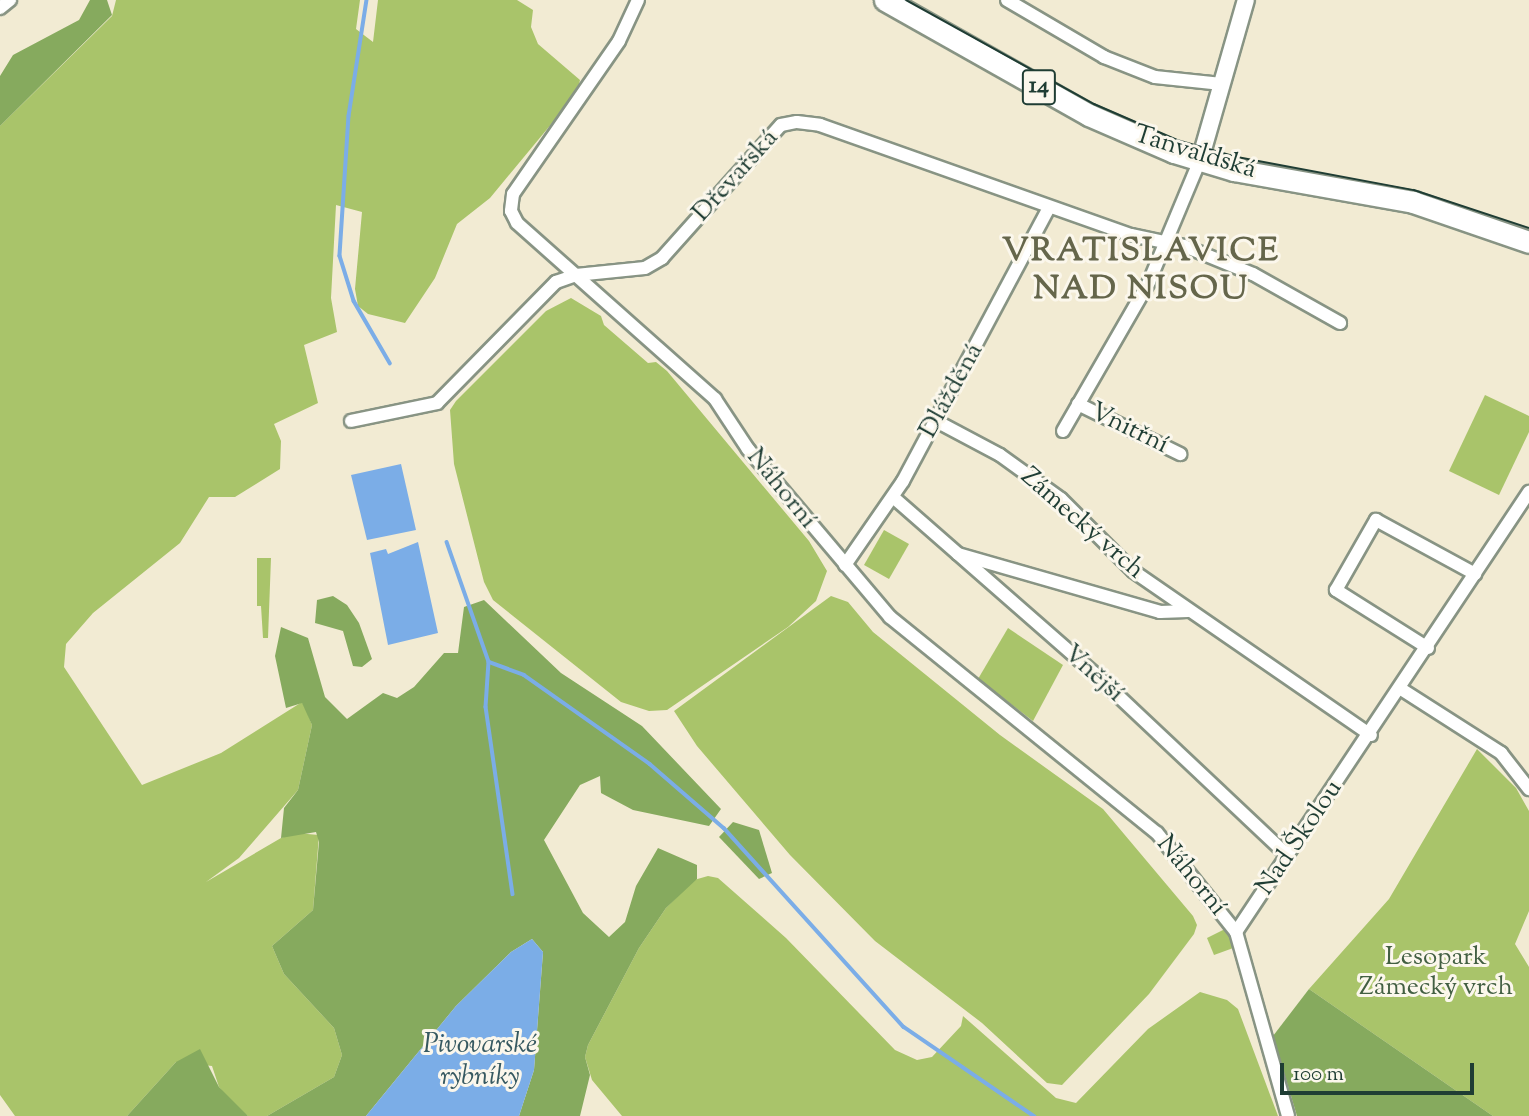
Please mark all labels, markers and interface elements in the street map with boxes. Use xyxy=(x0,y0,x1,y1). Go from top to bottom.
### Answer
road number: 14 xyxy=(1021,66,1056,108)
street label: Tanvaldská xyxy=(1130,120,1260,186)
street label: Dřevařská xyxy=(686,123,786,229)
district label: VRATISLAVICE NAD NISOU xyxy=(1004,233,1278,311)
street label: Dlážděná xyxy=(913,338,991,444)
street label: Vnitřní xyxy=(1085,397,1173,461)
street label: Náhorní xyxy=(739,443,823,535)
street label: Zámecký vrch xyxy=(1014,462,1150,586)
street label: Vnější xyxy=(1056,639,1130,709)
street label: Nad Školou xyxy=(1250,775,1350,901)
street label: Náhorní xyxy=(1149,830,1233,922)
park label: Lesopark Zámecký vrch xyxy=(1359,942,1513,1004)
water label: Pivovarské rybníky xyxy=(423,1028,537,1094)
scale bar xyxy=(1284,1050,1478,1094)
text: 100 m xyxy=(1293,1060,1344,1090)

